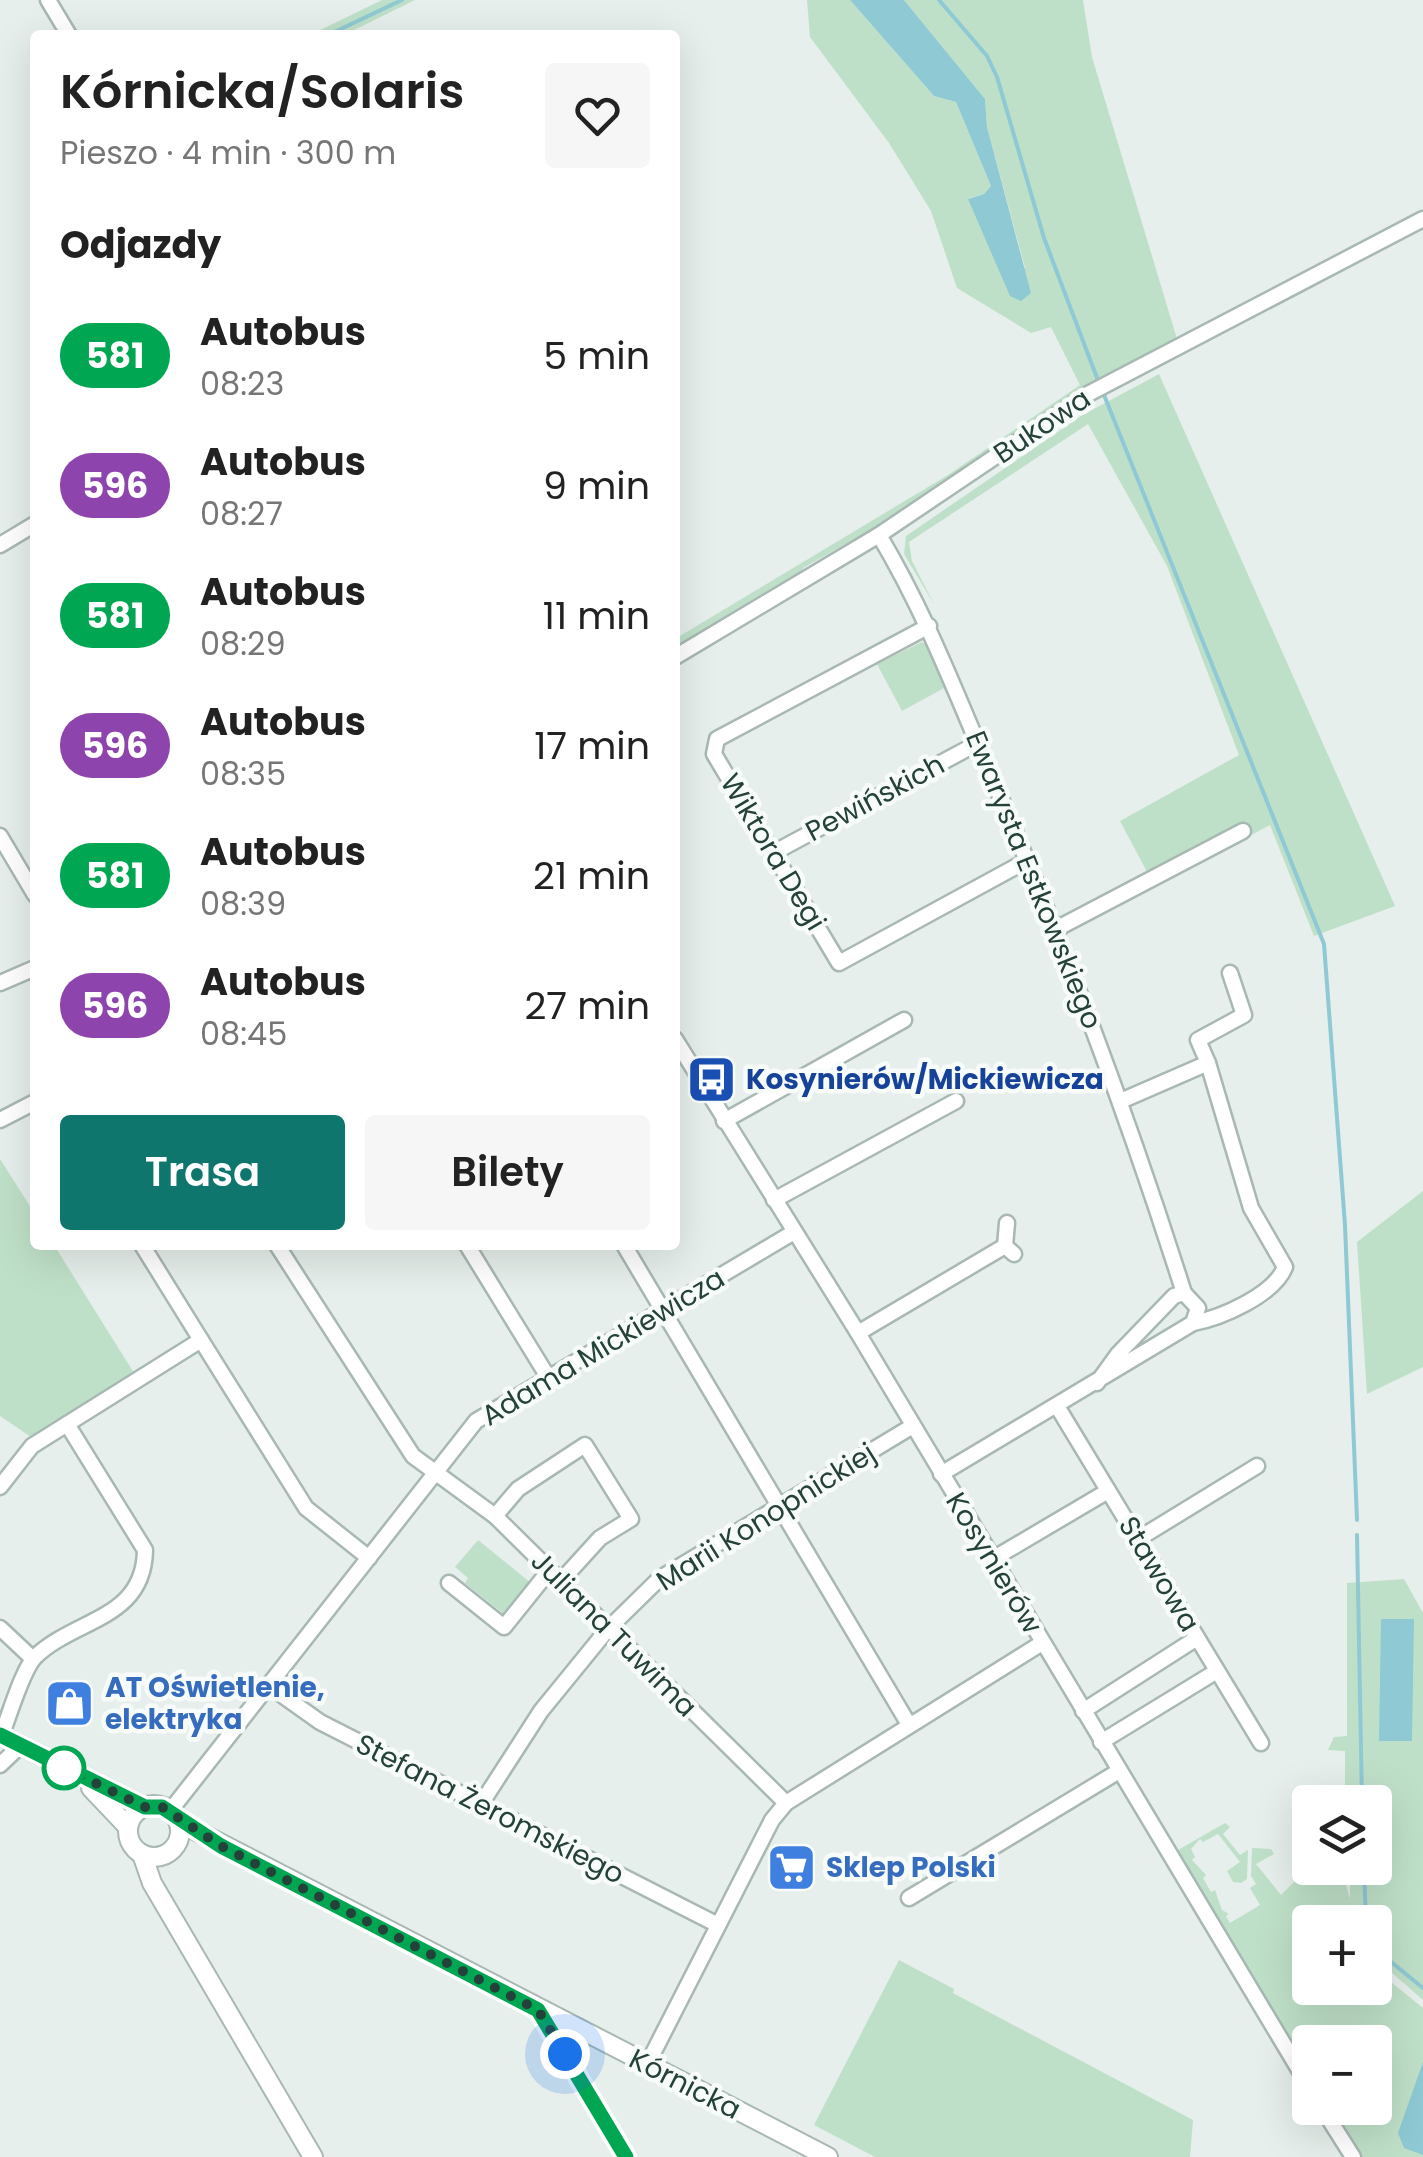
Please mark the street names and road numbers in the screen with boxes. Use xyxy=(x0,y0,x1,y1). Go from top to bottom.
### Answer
street label: Bukowa xyxy=(986,379,1098,473)
street label: Ewarysta Estkowskiego xyxy=(956,725,1112,1035)
street label: Pewińskich xyxy=(799,745,951,851)
street label: Wiktora Degi xyxy=(711,766,835,938)
street label: Adama Mickiewicza xyxy=(474,1259,732,1435)
street label: Marii Konopnickiej xyxy=(649,1434,883,1600)
street label: Kosynierów xyxy=(936,1485,1052,1641)
street label: Stawowa xyxy=(1109,1509,1209,1639)
street label: Juliana Tuwima xyxy=(522,1542,706,1726)
street label: Stefana Żeromskiego xyxy=(349,1724,631,1894)
street label: Kórnicka xyxy=(623,2039,747,2129)

